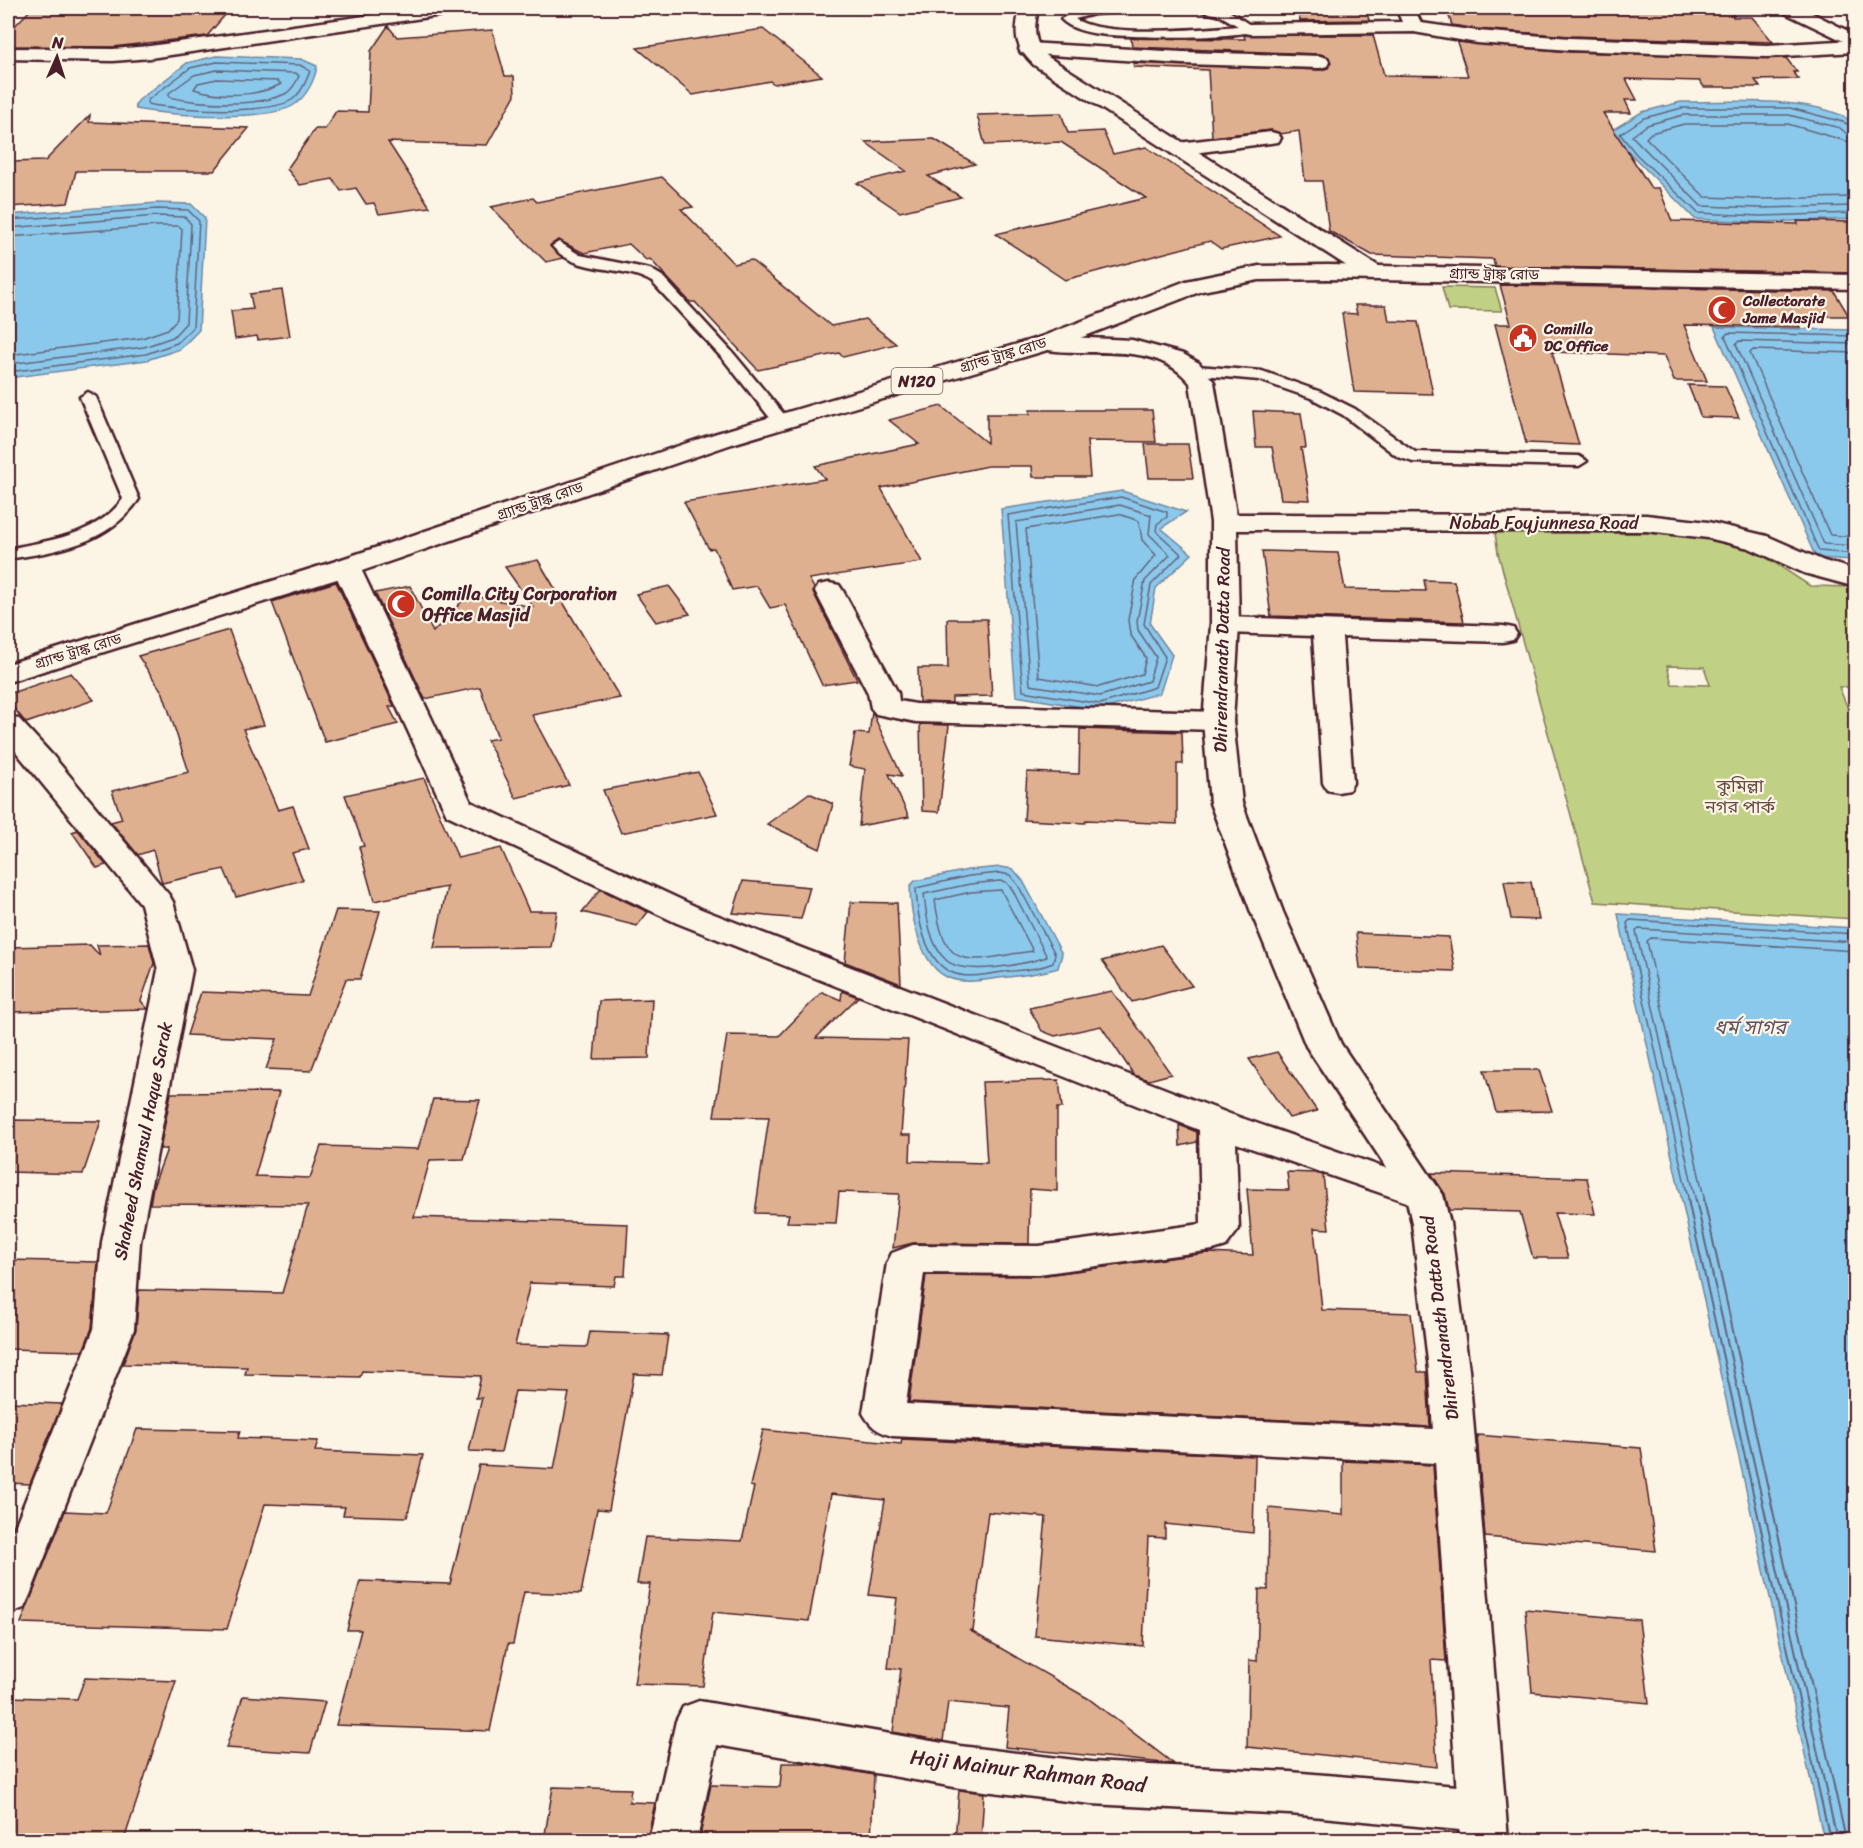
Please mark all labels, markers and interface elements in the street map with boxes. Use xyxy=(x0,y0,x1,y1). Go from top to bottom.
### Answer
north arrow xyxy=(27,27,87,87)
text: N xyxy=(50,28,65,57)
street label: গ্র্যান্ড ট্রাঙ্ক রোড xyxy=(1449,260,1539,288)
place label: Collectorate Jame Masjid xyxy=(1742,288,1826,331)
mosque icon: Collectorate Jame Masjid xyxy=(1706,294,1738,326)
place label: Comilla DC Office xyxy=(1543,316,1609,359)
public building icon: Comilla DC Office xyxy=(1507,322,1539,354)
street label: গ্র্যান্ড ট্রাঙ্ক রোড xyxy=(956,329,1050,381)
road number: N120 xyxy=(892,368,942,394)
street label: গ্র্যান্ড ট্রাঙ্ক রোড xyxy=(493,474,587,528)
street label: Nobab Foyjunnesa Road xyxy=(1450,507,1640,539)
street label: Dhirendranath Datta Road xyxy=(1204,546,1240,753)
place label: Comilla City Corporation Office Masjid xyxy=(421,578,617,631)
mosque icon: Comilla City Corporation Office Masjid xyxy=(385,588,417,620)
street label: গ্র্যান্ড ট্রাঙ্ক রোড xyxy=(31,625,125,677)
park label: কুমিল্লা নগর পার্ক xyxy=(1704,770,1776,823)
water label: ধর্ম সাগর xyxy=(1714,1010,1790,1045)
street label: Shaheed Shamsul Haque Sarak xyxy=(104,1019,182,1263)
street label: Dhirendranath Datta Road xyxy=(1411,1213,1468,1422)
street label: Haji Mainur Rahman Road xyxy=(908,1738,1150,1805)

